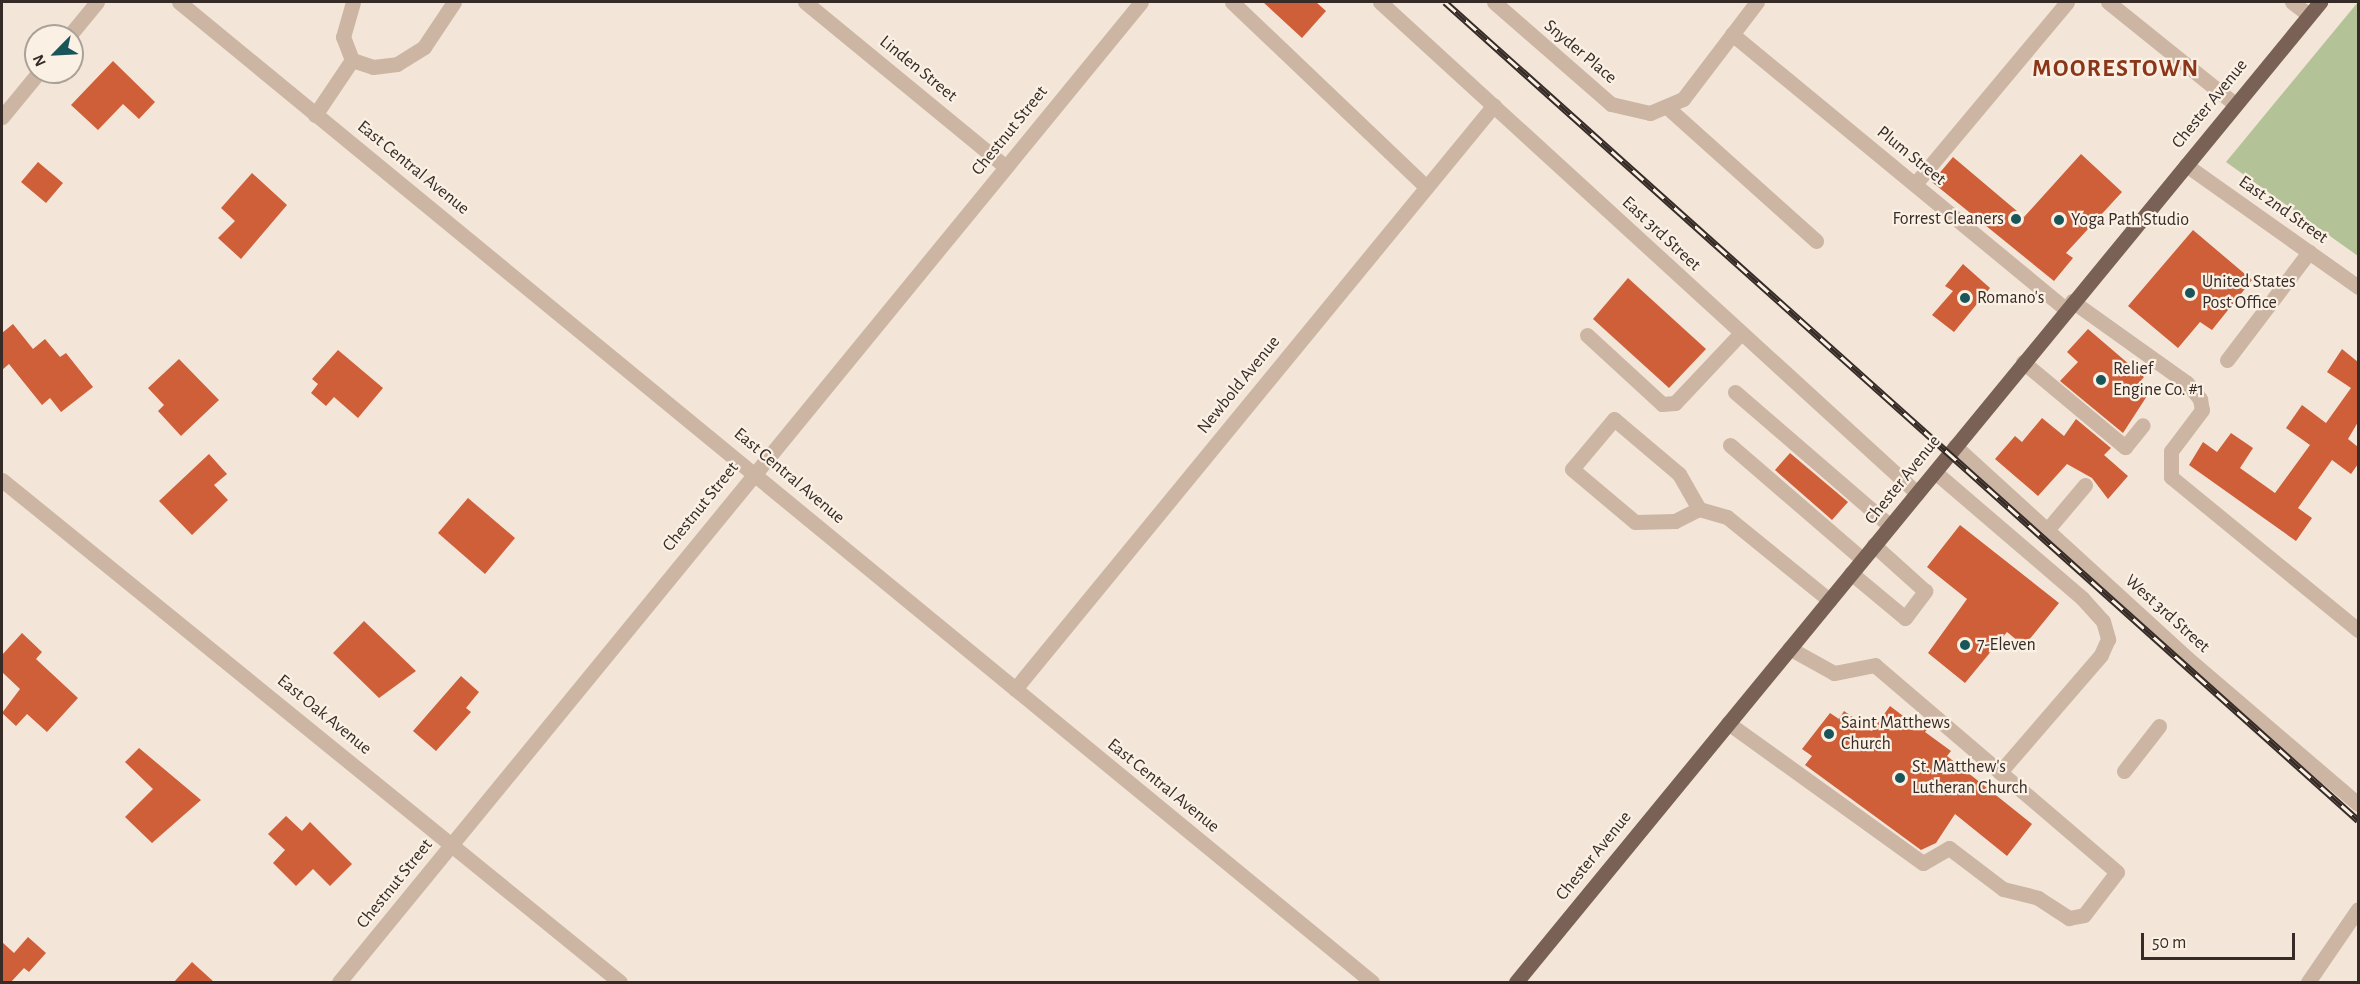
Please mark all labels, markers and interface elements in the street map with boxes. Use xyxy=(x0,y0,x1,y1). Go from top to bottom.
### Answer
street label: Snyder Place xyxy=(1539,15,1621,89)
north arrow xyxy=(24,24,84,84)
street label: Linden Street xyxy=(875,31,961,107)
text: N xyxy=(30,52,49,69)
street label: Chester Avenue xyxy=(2167,55,2253,153)
district label: MOORESTOWN xyxy=(2032,56,2200,84)
street label: Chestnut Street xyxy=(967,82,1053,180)
street label: East Central Avenue xyxy=(353,116,473,220)
street label: Plum Street xyxy=(1872,122,1950,190)
street label: East 2nd Street xyxy=(2234,171,2332,249)
street label: East 3rd Street xyxy=(1617,192,1705,276)
place label: Forrest Cleaners xyxy=(1893,208,2004,230)
place label: Yoga Path Studio xyxy=(2071,209,2189,231)
marker: Forrest Cleaners xyxy=(2009,212,2023,226)
marker: Yoga Path Studio xyxy=(2052,213,2066,227)
place label: United States Post Office xyxy=(2202,272,2296,314)
marker: United States Post Office xyxy=(2183,286,2197,300)
place label: Romano's xyxy=(1977,287,2044,309)
marker: Romano's xyxy=(1958,291,1972,305)
street label: Newbold Avenue xyxy=(1193,332,1285,438)
place label: Relief Engine Co. #1 xyxy=(2113,359,2204,401)
marker: Relief Engine Co. #1 xyxy=(2094,373,2108,387)
street label: East Central Avenue xyxy=(729,423,849,529)
street label: Chester Avenue xyxy=(1860,431,1946,529)
street label: Chestnut Street xyxy=(658,458,744,556)
street label: West 3rd Street xyxy=(2120,570,2214,658)
place label: 7-Eleven xyxy=(1977,634,2036,656)
marker: 7-Eleven xyxy=(1958,638,1972,652)
street label: East Oak Avenue xyxy=(272,670,376,760)
place label: Saint Matthews Church xyxy=(1841,713,1950,756)
marker: Saint Matthews Church xyxy=(1822,727,1836,741)
street label: East Central Avenue xyxy=(1103,734,1223,838)
place label: St. Matthew's Lutheran Church xyxy=(1912,757,2028,800)
marker: St. Matthew's Lutheran Church xyxy=(1893,771,1907,785)
street label: Chester Avenue xyxy=(1551,807,1637,905)
street label: Chestnut Street xyxy=(352,835,438,933)
scale bar xyxy=(2144,921,2298,959)
text: 50 m xyxy=(2152,934,2186,952)

